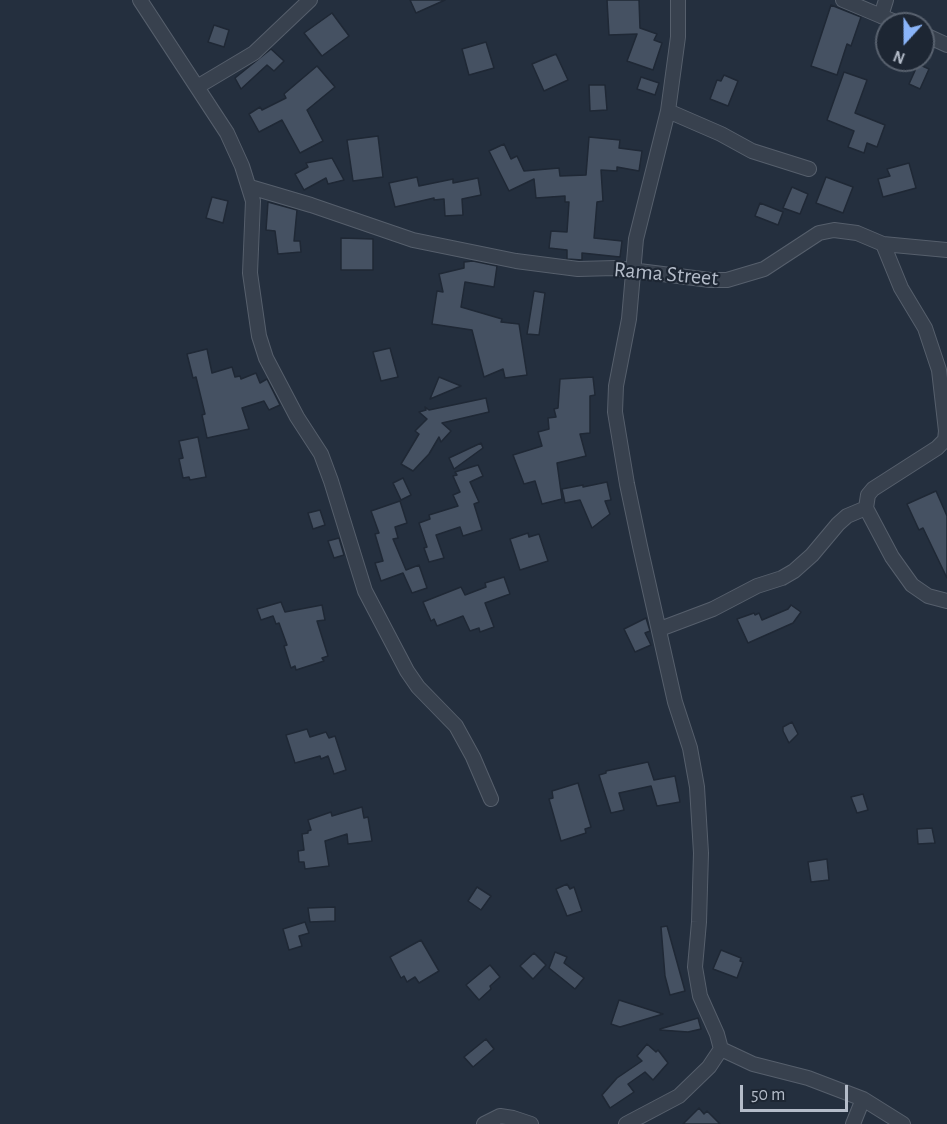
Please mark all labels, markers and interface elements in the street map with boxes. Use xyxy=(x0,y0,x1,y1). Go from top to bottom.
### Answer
north arrow xyxy=(875,12,935,72)
text: N xyxy=(891,47,907,66)
street label: Rama Street xyxy=(613,256,719,292)
scale bar xyxy=(743,1073,851,1111)
text: 50 m xyxy=(751,1086,785,1104)

